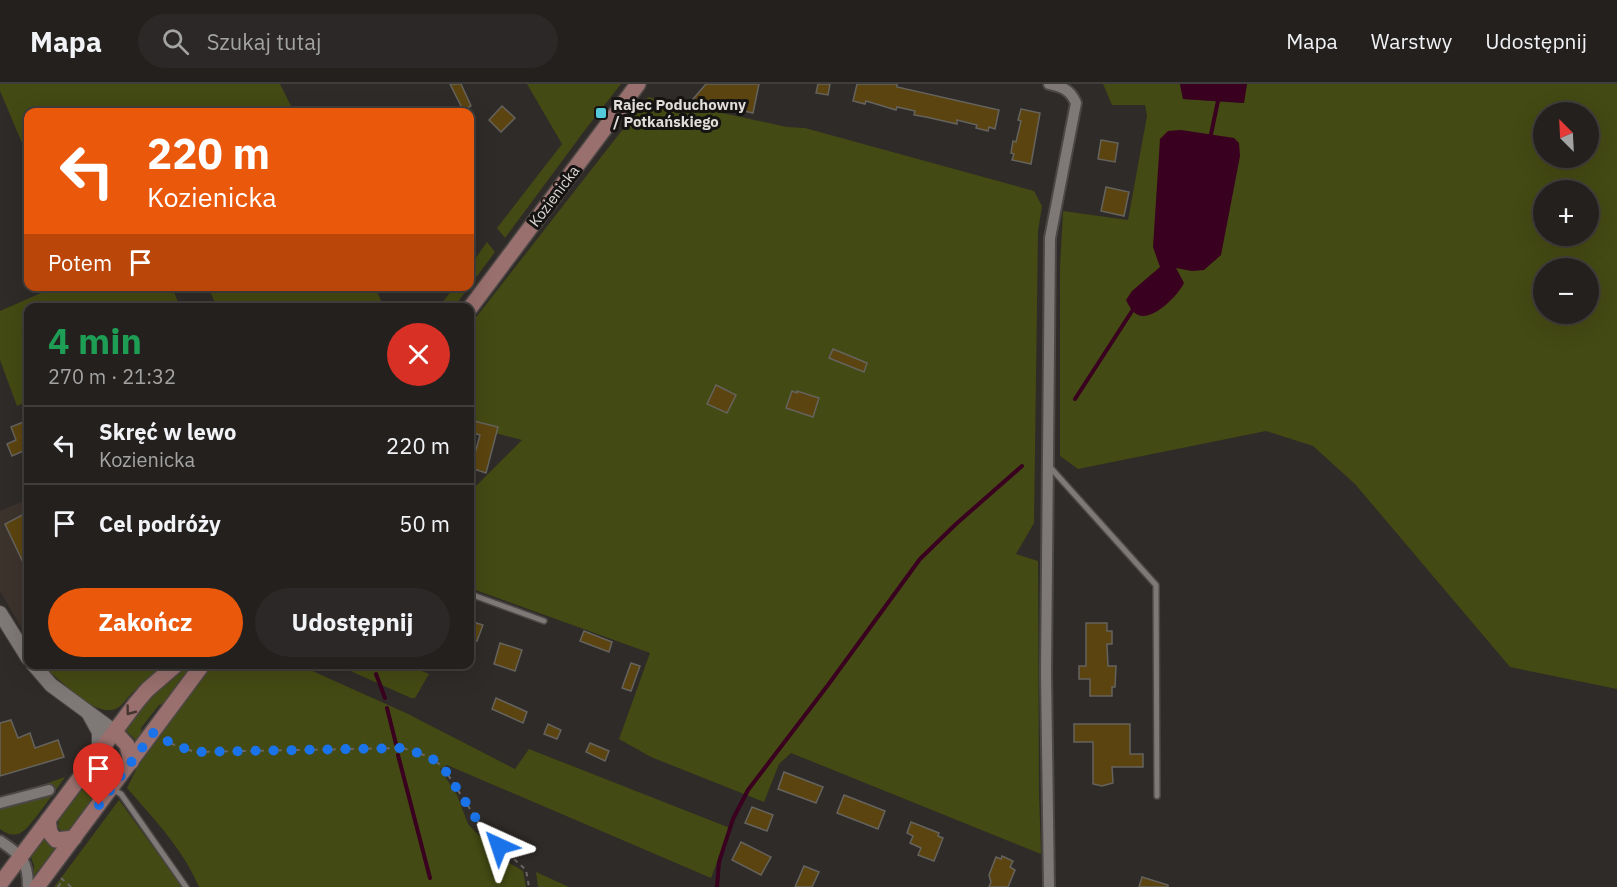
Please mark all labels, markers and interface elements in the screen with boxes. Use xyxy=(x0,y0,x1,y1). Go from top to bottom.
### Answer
search box xyxy=(138,14,558,68)
text: Mapa xyxy=(30,23,102,60)
icon: search xyxy=(159,25,192,58)
text: Szukaj tutaj xyxy=(207,27,321,56)
text: Mapa xyxy=(1286,27,1338,55)
text: Warstwy xyxy=(1371,27,1452,55)
text: Udostępnij xyxy=(1485,27,1587,55)
place label: Rajec Poduchowny / Potkańskiego xyxy=(613,95,746,131)
north arrow xyxy=(1533,102,1599,168)
map controls xyxy=(1533,102,1599,324)
marker: Rajec Poduchowny / Potkańskiego xyxy=(594,106,608,120)
text: 220 m xyxy=(147,126,270,181)
icon: left xyxy=(48,132,126,210)
street label: Kozienicka xyxy=(525,162,583,230)
text: Kozienicka xyxy=(147,179,277,214)
button: + xyxy=(1533,180,1599,246)
icon: arrive xyxy=(124,246,157,279)
text: Potem xyxy=(48,248,112,277)
button: − xyxy=(1533,258,1599,324)
text: 4 min xyxy=(48,317,142,364)
button: close xyxy=(387,323,450,386)
text: 270 m · 21:32 xyxy=(48,363,176,390)
text: Skręć w lewo xyxy=(99,417,236,446)
icon: left xyxy=(48,429,81,462)
text: 220 m xyxy=(386,431,450,460)
text: Kozienicka xyxy=(99,446,195,473)
icon: arrive xyxy=(48,507,81,540)
text: Cel podróży xyxy=(99,509,221,538)
text: 50 m xyxy=(399,509,450,538)
button: Zakończ xyxy=(48,588,243,657)
button: Udostępnij xyxy=(255,588,450,657)
one-way arrow xyxy=(127,704,138,715)
pin xyxy=(73,743,124,805)
icon: arrive xyxy=(82,752,115,785)
position arrow xyxy=(467,814,531,878)

